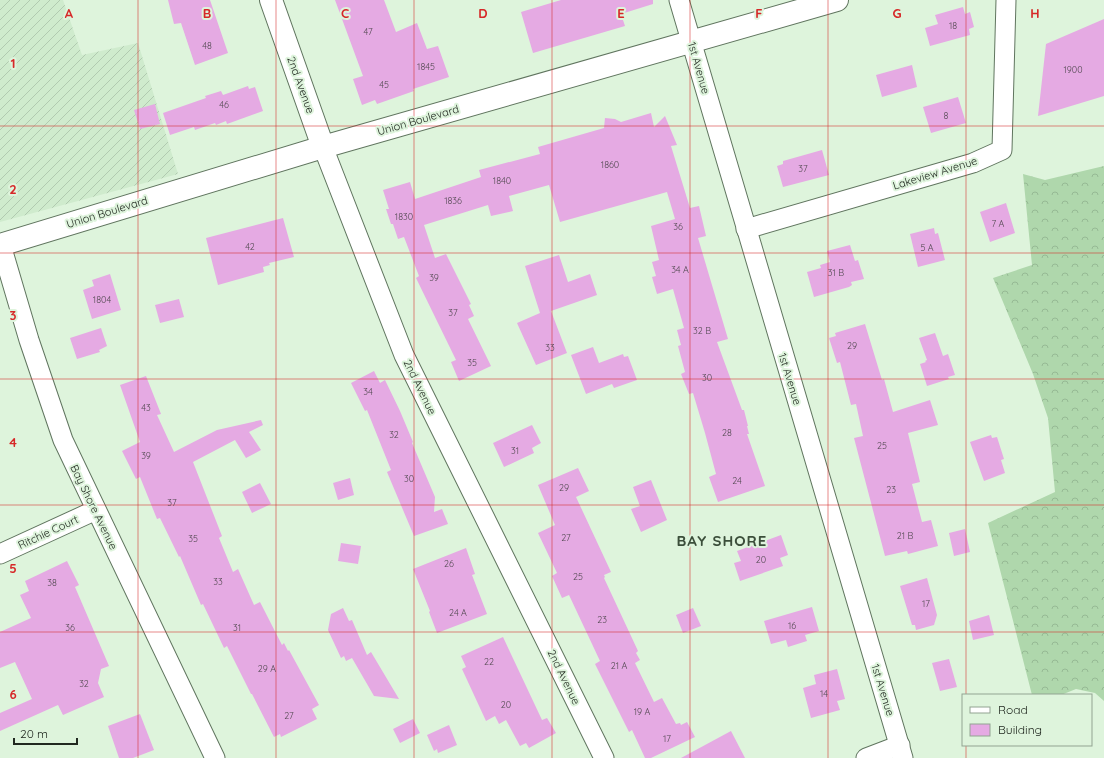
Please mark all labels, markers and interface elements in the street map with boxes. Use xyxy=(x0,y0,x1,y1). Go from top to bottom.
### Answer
text: A xyxy=(65,5,74,21)
text: B xyxy=(203,5,211,21)
text: C xyxy=(341,5,349,21)
text: D xyxy=(478,5,488,21)
text: E xyxy=(617,5,625,21)
text: F xyxy=(755,5,763,21)
text: G xyxy=(892,5,902,21)
text: H xyxy=(1030,5,1040,21)
house number: 18 xyxy=(949,20,957,31)
house number: 47 xyxy=(363,26,373,37)
house number: 48 xyxy=(202,40,212,51)
street label: 1st Avenue xyxy=(685,40,713,96)
text: 1 xyxy=(10,55,16,71)
street label: 2nd Avenue xyxy=(284,55,318,115)
house number: 1845 xyxy=(417,61,435,72)
house number: 1900 xyxy=(1063,64,1083,75)
house number: 45 xyxy=(379,79,389,90)
house number: 46 xyxy=(219,99,229,110)
street label: Union Boulevard xyxy=(376,102,460,138)
house number: 8 xyxy=(944,110,949,121)
street label: Lakeview Avenue xyxy=(891,153,979,193)
house number: 1860 xyxy=(601,159,619,170)
house number: 37 xyxy=(798,163,808,174)
house number: 1840 xyxy=(493,175,511,186)
text: 2 xyxy=(9,181,17,197)
street label: Union Boulevard xyxy=(65,193,149,231)
house number: 1836 xyxy=(444,195,462,206)
house number: 1830 xyxy=(395,211,413,222)
house number: 7 A xyxy=(992,218,1005,229)
house number: 36 xyxy=(673,221,683,232)
house number: 42 xyxy=(245,241,255,252)
house number: 5 A xyxy=(920,242,934,253)
house number: 34 A xyxy=(671,264,689,275)
house number: 31 B xyxy=(828,267,844,278)
house number: 39 xyxy=(429,272,439,283)
house number: 1804 xyxy=(93,294,111,305)
text: 3 xyxy=(10,307,17,323)
house number: 37 xyxy=(448,307,458,318)
house number: 32 B xyxy=(693,325,711,336)
house number: 29 xyxy=(847,340,857,351)
house number: 33 xyxy=(545,342,555,353)
street label: 1st Avenue xyxy=(775,351,805,407)
street label: 2nd Avenue xyxy=(401,357,439,417)
house number: 35 xyxy=(467,357,477,368)
house number: 30 xyxy=(702,372,712,383)
house number: 34 xyxy=(363,386,373,397)
house number: 43 xyxy=(141,402,151,413)
house number: 28 xyxy=(722,427,732,438)
house number: 32 xyxy=(389,429,399,440)
text: 4 xyxy=(9,434,17,450)
house number: 25 xyxy=(877,440,887,451)
house number: 31 xyxy=(511,445,519,456)
house number: 39 xyxy=(141,450,151,461)
street label: Bay Shore Avenue xyxy=(67,462,121,552)
house number: 30 xyxy=(404,473,414,484)
house number: 24 xyxy=(732,475,742,486)
house number: 29 xyxy=(559,482,569,493)
house number: 23 xyxy=(886,484,896,495)
house number: 37 xyxy=(167,497,177,508)
street label: Ritchie Court xyxy=(16,512,81,552)
house number: 21 B xyxy=(897,530,913,541)
district label: BAY SHORE xyxy=(677,531,767,550)
house number: 27 xyxy=(561,532,571,543)
house number: 35 xyxy=(188,533,198,544)
house number: 20 xyxy=(756,554,766,565)
house number: 26 xyxy=(444,558,454,569)
text: 5 xyxy=(9,560,17,576)
house number: 25 xyxy=(573,571,583,582)
house number: 33 xyxy=(213,576,223,587)
house number: 38 xyxy=(47,577,57,588)
house number: 17 xyxy=(922,598,930,609)
house number: 24 A xyxy=(449,607,467,618)
house number: 23 xyxy=(597,614,607,625)
house number: 16 xyxy=(788,620,796,631)
house number: 36 xyxy=(65,622,75,633)
house number: 31 xyxy=(233,622,241,633)
street label: 2nd Avenue xyxy=(545,647,583,707)
house number: 22 xyxy=(484,656,494,667)
house number: 21 A xyxy=(611,660,627,671)
street label: 1st Avenue xyxy=(868,662,898,718)
house number: 29 A xyxy=(258,663,276,674)
house number: 32 xyxy=(79,678,89,689)
text: 6 xyxy=(9,686,17,702)
house number: 14 xyxy=(820,688,828,699)
legend xyxy=(962,694,1092,746)
house number: 20 xyxy=(501,699,511,710)
text: Road xyxy=(998,702,1028,717)
house number: 19 A xyxy=(634,706,650,717)
house number: 27 xyxy=(284,710,294,721)
scale bar xyxy=(14,720,77,746)
text: Building xyxy=(998,722,1042,737)
text: 20 m xyxy=(20,726,48,741)
house number: 17 xyxy=(663,733,671,744)

